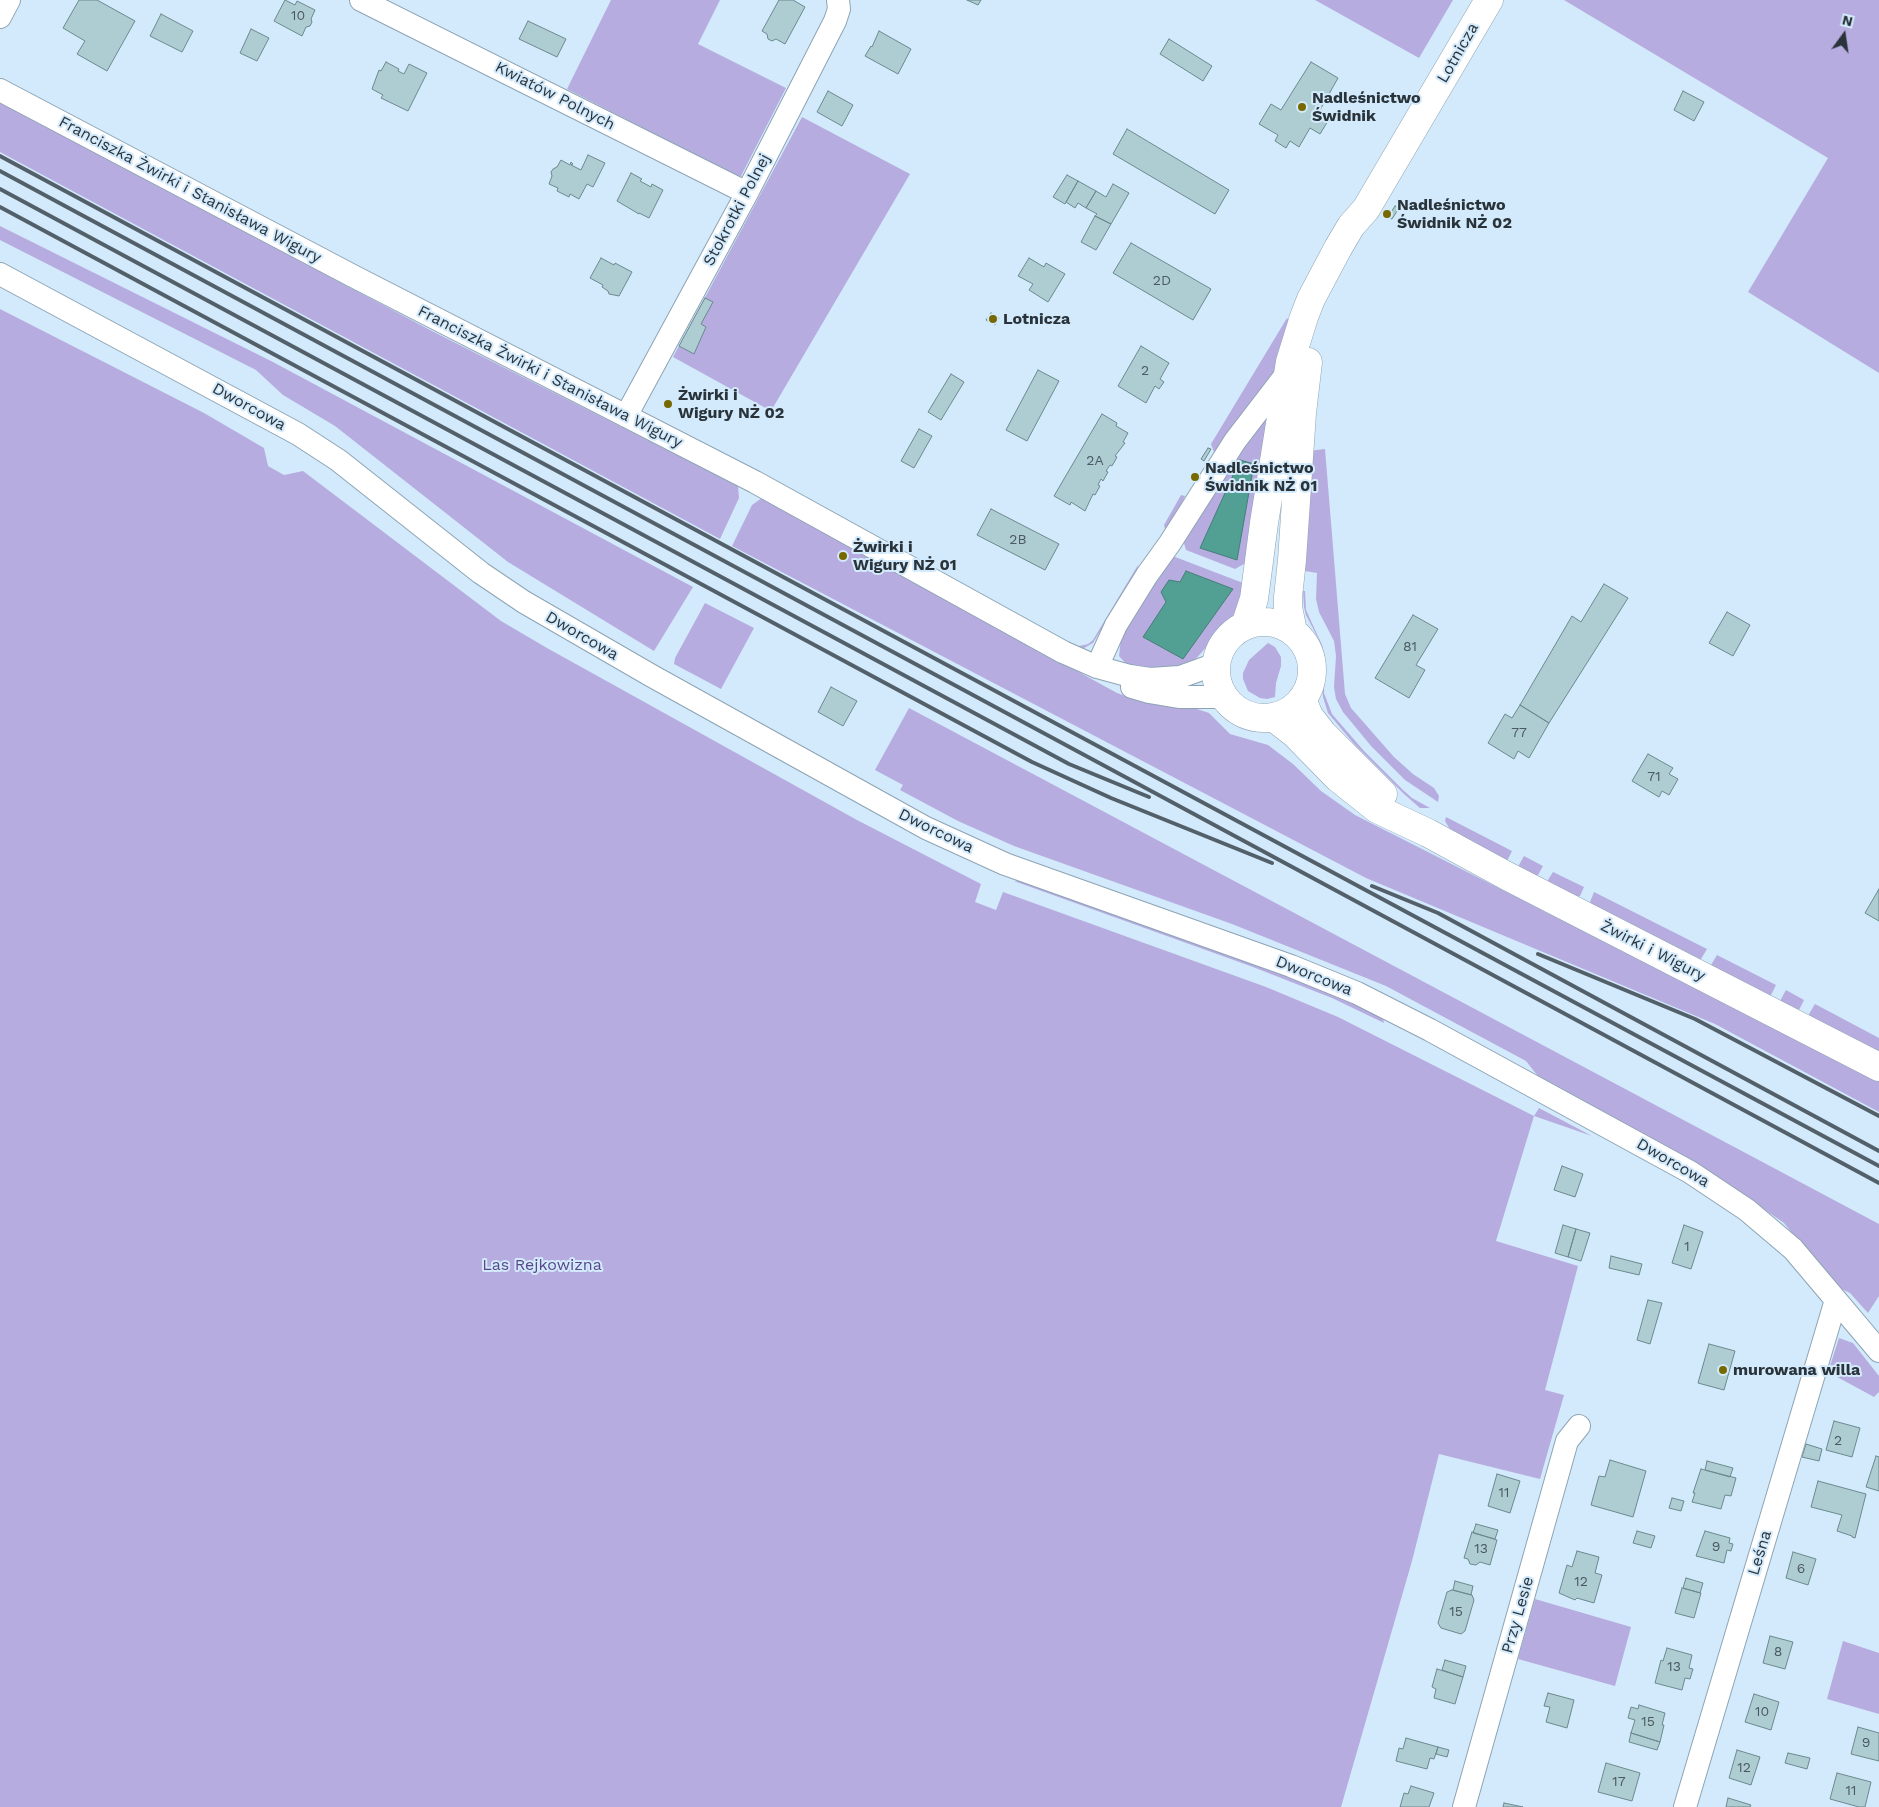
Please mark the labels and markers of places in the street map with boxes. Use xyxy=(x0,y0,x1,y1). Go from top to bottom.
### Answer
place label: Nadleśnictwo Świdnik xyxy=(1312,88,1421,126)
marker: Nadleśnictwo Świdnik xyxy=(1296,101,1308,113)
place label: Nadleśnictwo Świdnik NŻ 02 xyxy=(1397,195,1512,233)
marker: Nadleśnictwo Świdnik NŻ 02 xyxy=(1381,208,1393,220)
place label: Lotnicza xyxy=(1003,309,1070,329)
marker: Lotnicza xyxy=(987,313,999,325)
place label: Żwirki i Wigury NŻ 02 xyxy=(678,385,784,423)
marker: Żwirki i Wigury NŻ 02 xyxy=(662,398,674,410)
place label: Nadleśnictwo Świdnik NŻ 01 xyxy=(1205,458,1317,496)
marker: Nadleśnictwo Świdnik NŻ 01 xyxy=(1189,471,1201,483)
place label: Żwirki i Wigury NŻ 01 xyxy=(853,537,957,575)
marker: Żwirki i Wigury NŻ 01 xyxy=(837,550,849,562)
place label: murowana willa xyxy=(1733,1360,1860,1380)
marker: murowana willa xyxy=(1717,1364,1729,1376)

